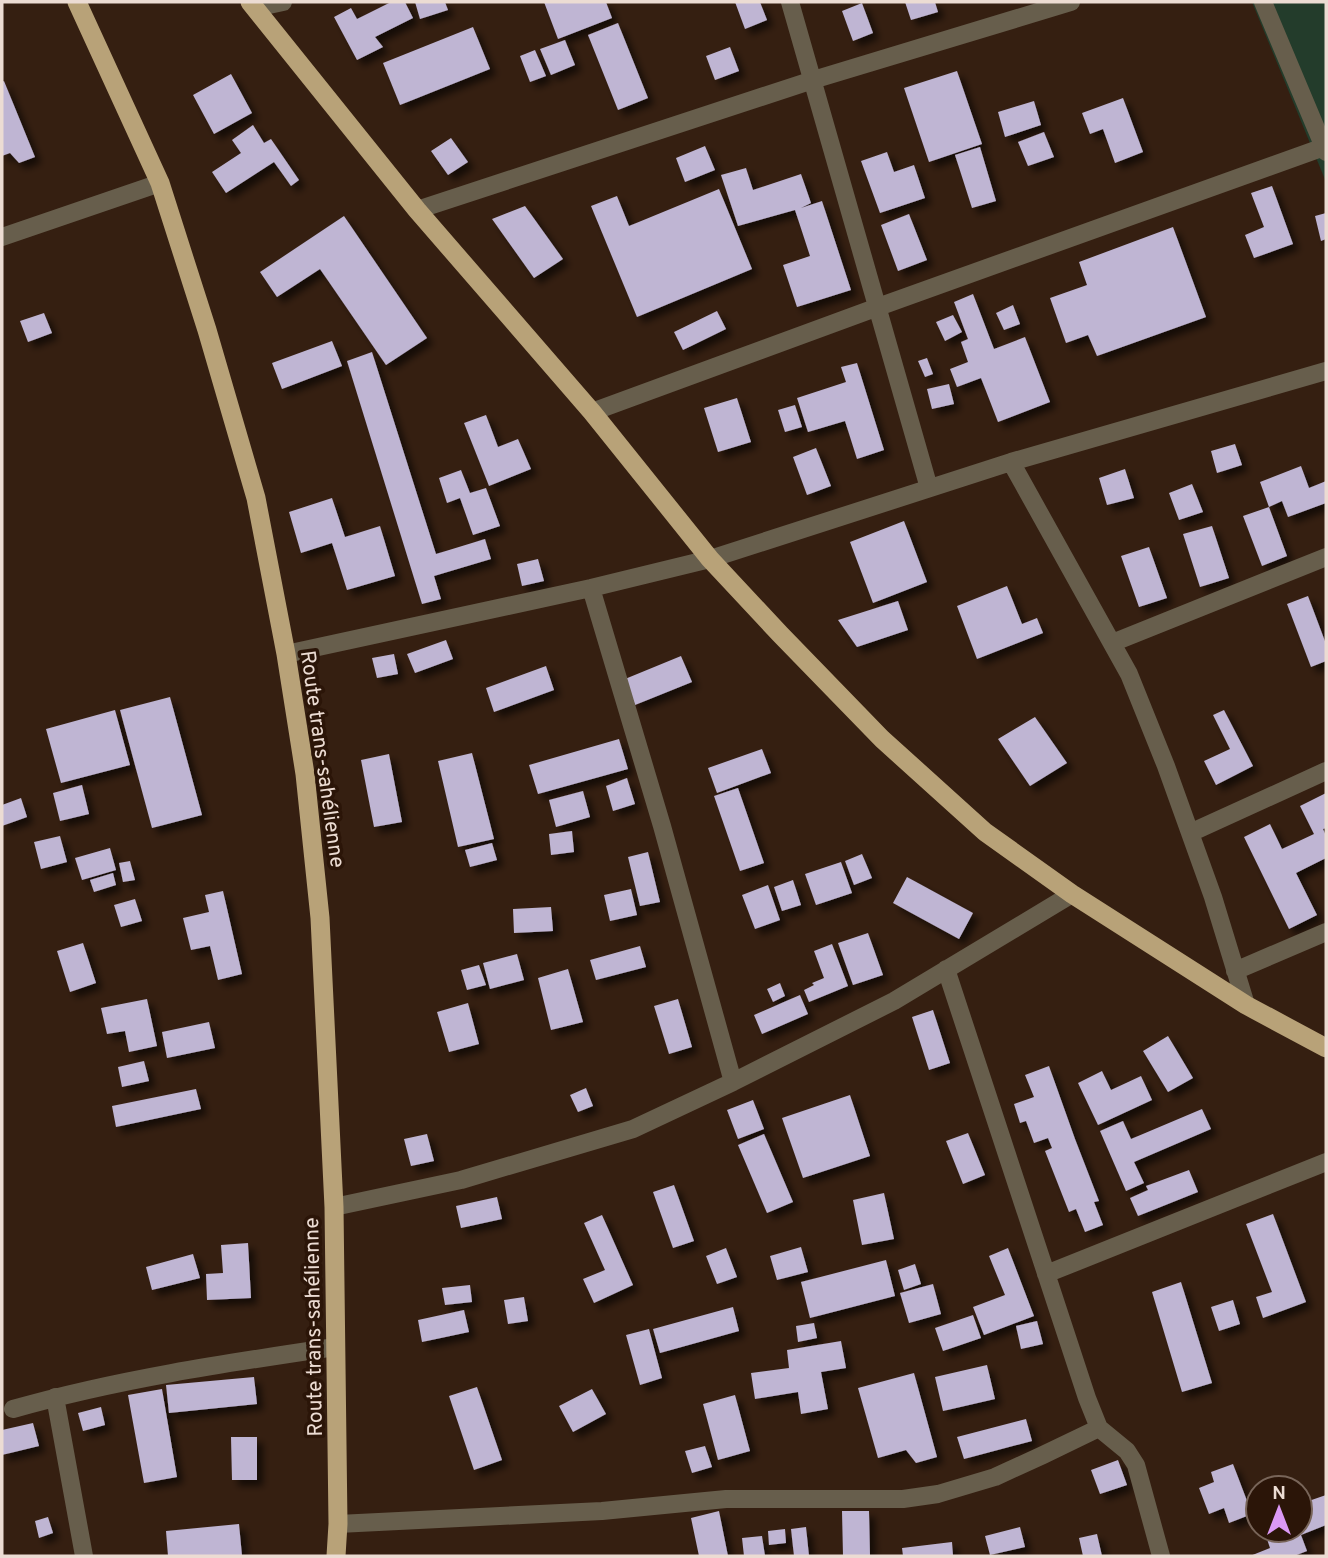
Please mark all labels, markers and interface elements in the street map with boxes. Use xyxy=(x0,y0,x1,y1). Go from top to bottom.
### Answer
street label: Route trans-sahélienne xyxy=(293,649,350,870)
street label: Route trans-sahélienne xyxy=(299,1217,330,1437)
north arrow xyxy=(1244,1474,1314,1544)
text: N xyxy=(1272,1482,1286,1506)

